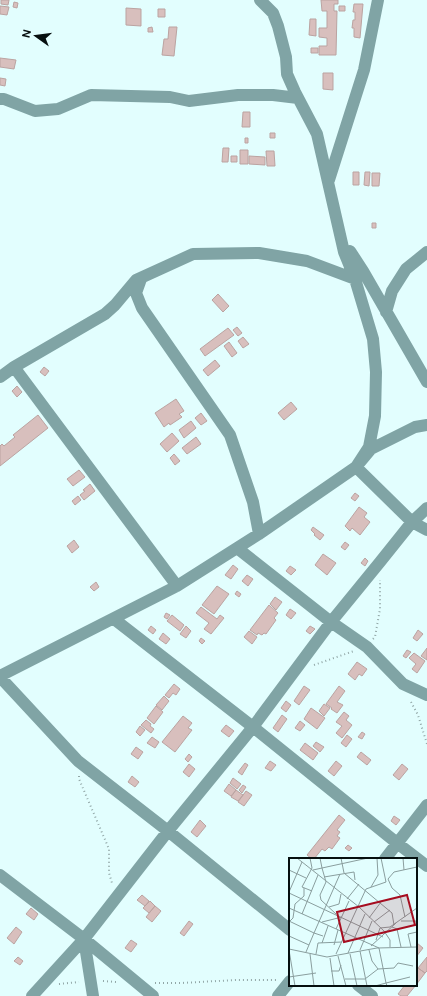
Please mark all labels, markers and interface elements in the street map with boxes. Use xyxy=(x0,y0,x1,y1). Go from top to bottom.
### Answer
north arrow xyxy=(16,16,56,56)
text: N xyxy=(19,28,34,39)
inset map xyxy=(289,858,417,986)

